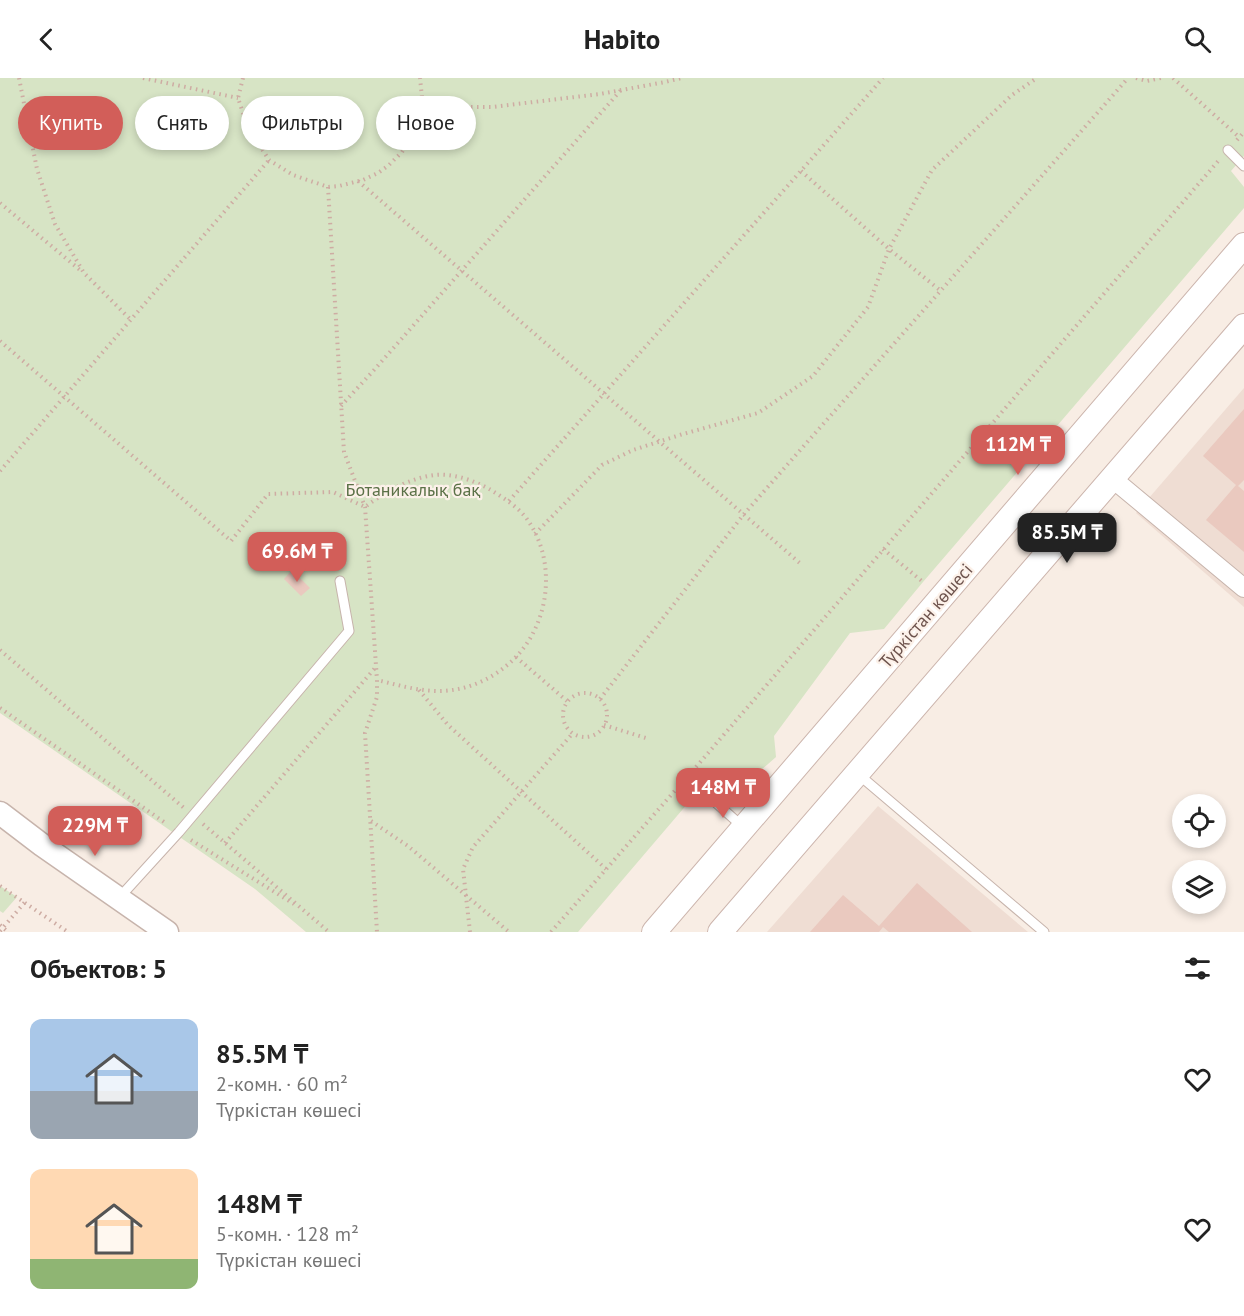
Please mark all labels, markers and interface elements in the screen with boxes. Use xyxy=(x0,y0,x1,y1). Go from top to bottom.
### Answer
text: Habito xyxy=(584,22,660,56)
icon: back xyxy=(30,23,63,56)
icon: search xyxy=(1181,23,1214,56)
chip: Купить xyxy=(18,96,123,150)
chip: Снять xyxy=(135,96,229,150)
chip: Фильтры xyxy=(241,96,364,150)
chip: Новое xyxy=(376,96,476,150)
pin: 112M ₸ xyxy=(969,425,1067,476)
text: 112M ₸ xyxy=(985,431,1051,457)
park label: Ботаникалық бақ xyxy=(346,478,480,501)
pin: 85.5M ₸ xyxy=(1012,513,1122,564)
text: 85.5M ₸ xyxy=(1032,519,1102,545)
pin: 69.6M ₸ xyxy=(242,532,352,583)
text: 69.6M ₸ xyxy=(262,538,332,564)
street label: Түркістан көшесі xyxy=(874,559,977,673)
pin: 148M ₸ xyxy=(674,768,772,819)
text: 148M ₸ xyxy=(690,774,756,800)
map controls xyxy=(1172,794,1226,914)
button: locate xyxy=(1172,794,1226,848)
pin: 229M ₸ xyxy=(46,806,144,857)
text: 229M ₸ xyxy=(62,812,128,838)
button: layers xyxy=(1172,860,1226,914)
text: Объектов: 5 xyxy=(30,952,167,985)
icon: filters xyxy=(1181,952,1214,985)
text: 85.5M ₸ xyxy=(216,1037,308,1070)
icon: home xyxy=(78,1043,150,1115)
icon: heart xyxy=(1181,1063,1214,1096)
text: 2-комн. · 60 m² xyxy=(216,1071,348,1097)
text: Түркістан көшесі xyxy=(216,1097,362,1123)
text: 148M ₸ xyxy=(216,1187,302,1220)
icon: home xyxy=(78,1193,150,1265)
icon: heart xyxy=(1181,1213,1214,1246)
text: 5-комн. · 128 m² xyxy=(216,1221,359,1247)
text: Түркістан көшесі xyxy=(216,1247,362,1273)

